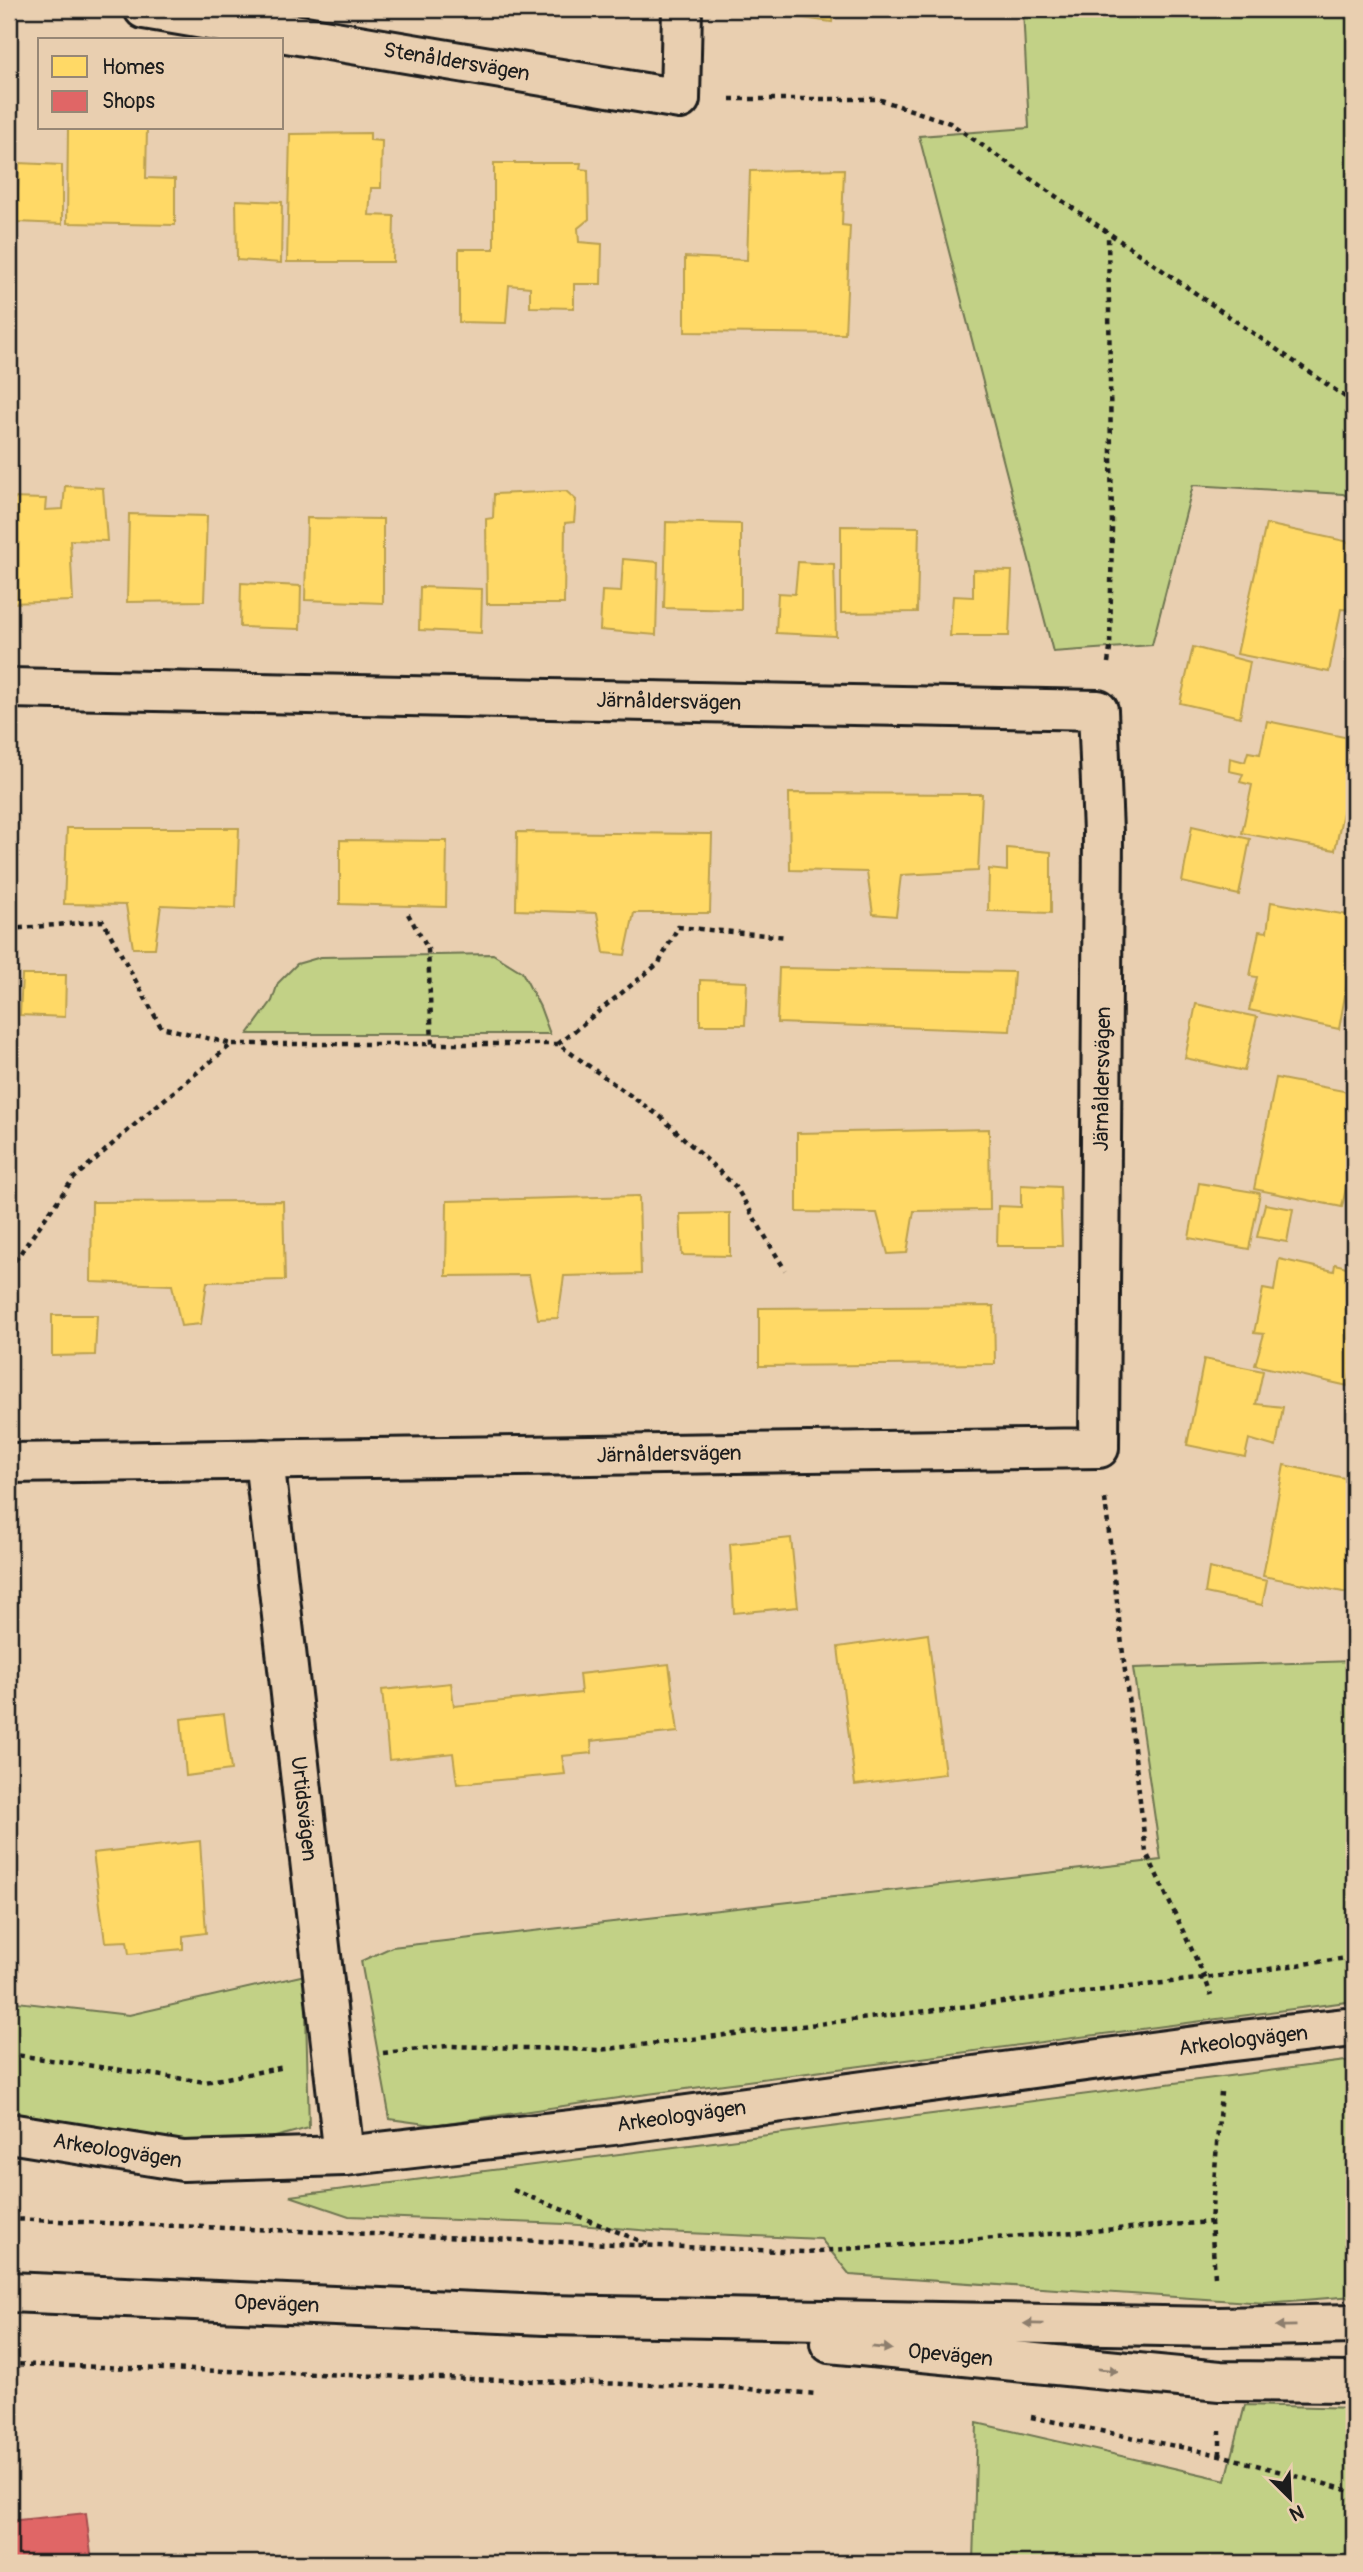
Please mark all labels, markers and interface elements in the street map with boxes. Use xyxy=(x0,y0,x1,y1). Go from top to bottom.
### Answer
street label: Stenåldersvägen xyxy=(381,36,532,88)
legend xyxy=(38,38,284,130)
text: Homes xyxy=(102,54,165,81)
text: Shops xyxy=(102,88,155,115)
street label: Järnåldersvägen xyxy=(596,687,742,717)
street label: Järnåldersvägen xyxy=(1088,1006,1117,1152)
street label: Järnåldersvägen xyxy=(596,1440,742,1469)
street label: Urtidsvägen xyxy=(284,1755,323,1863)
street label: Arkeologvägen xyxy=(1177,2019,1309,2062)
street label: Arkeologvägen xyxy=(615,2094,748,2138)
street label: Arkeologvägen xyxy=(51,2127,184,2175)
street label: Opevägen xyxy=(233,2289,320,2319)
one-way arrow xyxy=(1023,2318,1045,2330)
one-way arrow xyxy=(1275,2320,1297,2331)
street label: Opevägen xyxy=(907,2338,994,2373)
one-way arrow xyxy=(871,2343,893,2354)
one-way arrow xyxy=(1097,2365,1119,2376)
north arrow xyxy=(1254,2464,1324,2534)
text: N xyxy=(1286,2499,1307,2526)

